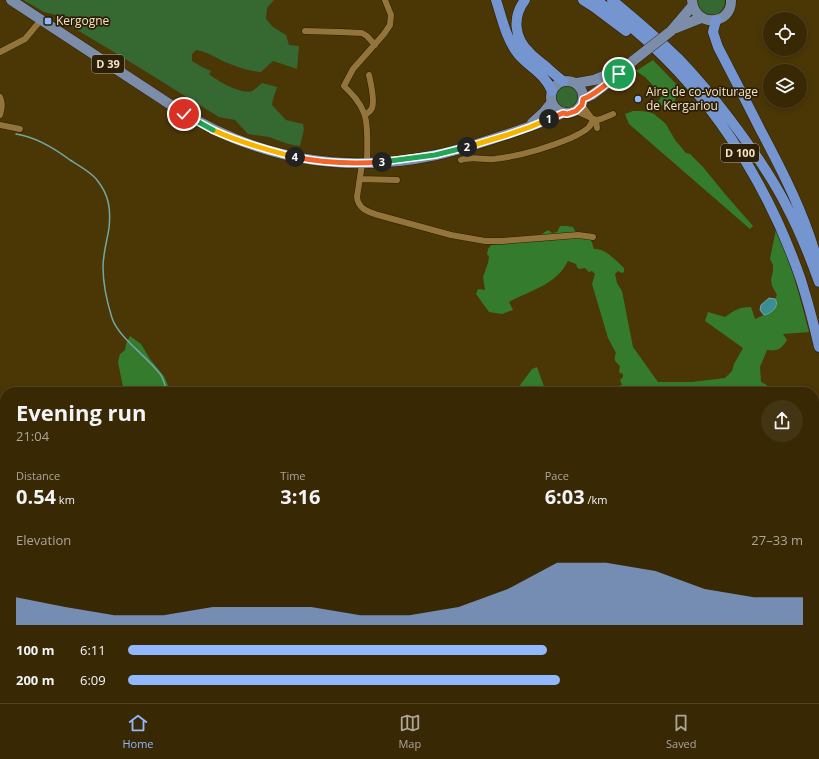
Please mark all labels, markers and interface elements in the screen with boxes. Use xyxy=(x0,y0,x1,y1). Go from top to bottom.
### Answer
place label: Kergogne xyxy=(56,12,110,29)
map controls xyxy=(763,12,807,108)
button: locate xyxy=(763,12,807,56)
marker: Kergogne xyxy=(43,16,53,26)
road number: D 39 xyxy=(92,55,124,73)
pin xyxy=(602,57,636,91)
icon: arrive xyxy=(608,63,630,85)
button: layers xyxy=(763,64,807,108)
place label: Aire de co-voiturage de Kergariou xyxy=(646,83,758,114)
marker: Aire de co-voiturage de Kergariou xyxy=(633,94,643,104)
pin xyxy=(167,97,201,131)
icon: check xyxy=(173,103,195,125)
pin: 1 xyxy=(539,109,559,129)
text: 1 xyxy=(546,111,552,126)
pin: 2 xyxy=(457,137,477,157)
text: 2 xyxy=(464,139,470,154)
road number: D 100 xyxy=(721,144,759,162)
pin: 4 xyxy=(285,147,305,167)
text: 4 xyxy=(292,149,298,164)
pin: 3 xyxy=(372,152,392,172)
text: 3 xyxy=(379,154,385,169)
text: Evening run xyxy=(16,397,147,427)
button: share xyxy=(761,400,803,442)
text: 21:04 xyxy=(16,427,49,445)
text: Distance xyxy=(16,468,60,483)
text: Time xyxy=(280,468,306,483)
text: Pace xyxy=(545,468,569,483)
text: 0.54 xyxy=(16,483,56,510)
text: 3:16 xyxy=(280,483,320,510)
text: 6:03 xyxy=(545,483,585,510)
text: km xyxy=(56,492,75,507)
text: /km xyxy=(585,492,608,507)
text: Elevation xyxy=(16,531,71,549)
text: 27–33 m xyxy=(751,531,803,549)
text: 100 m xyxy=(16,641,54,659)
text: 6:11 xyxy=(80,641,106,659)
text: 200 m xyxy=(16,671,54,689)
text: 6:09 xyxy=(80,671,106,689)
tab: Home xyxy=(122,712,154,751)
tab: Map xyxy=(398,712,421,751)
tab: Saved xyxy=(666,712,697,751)

